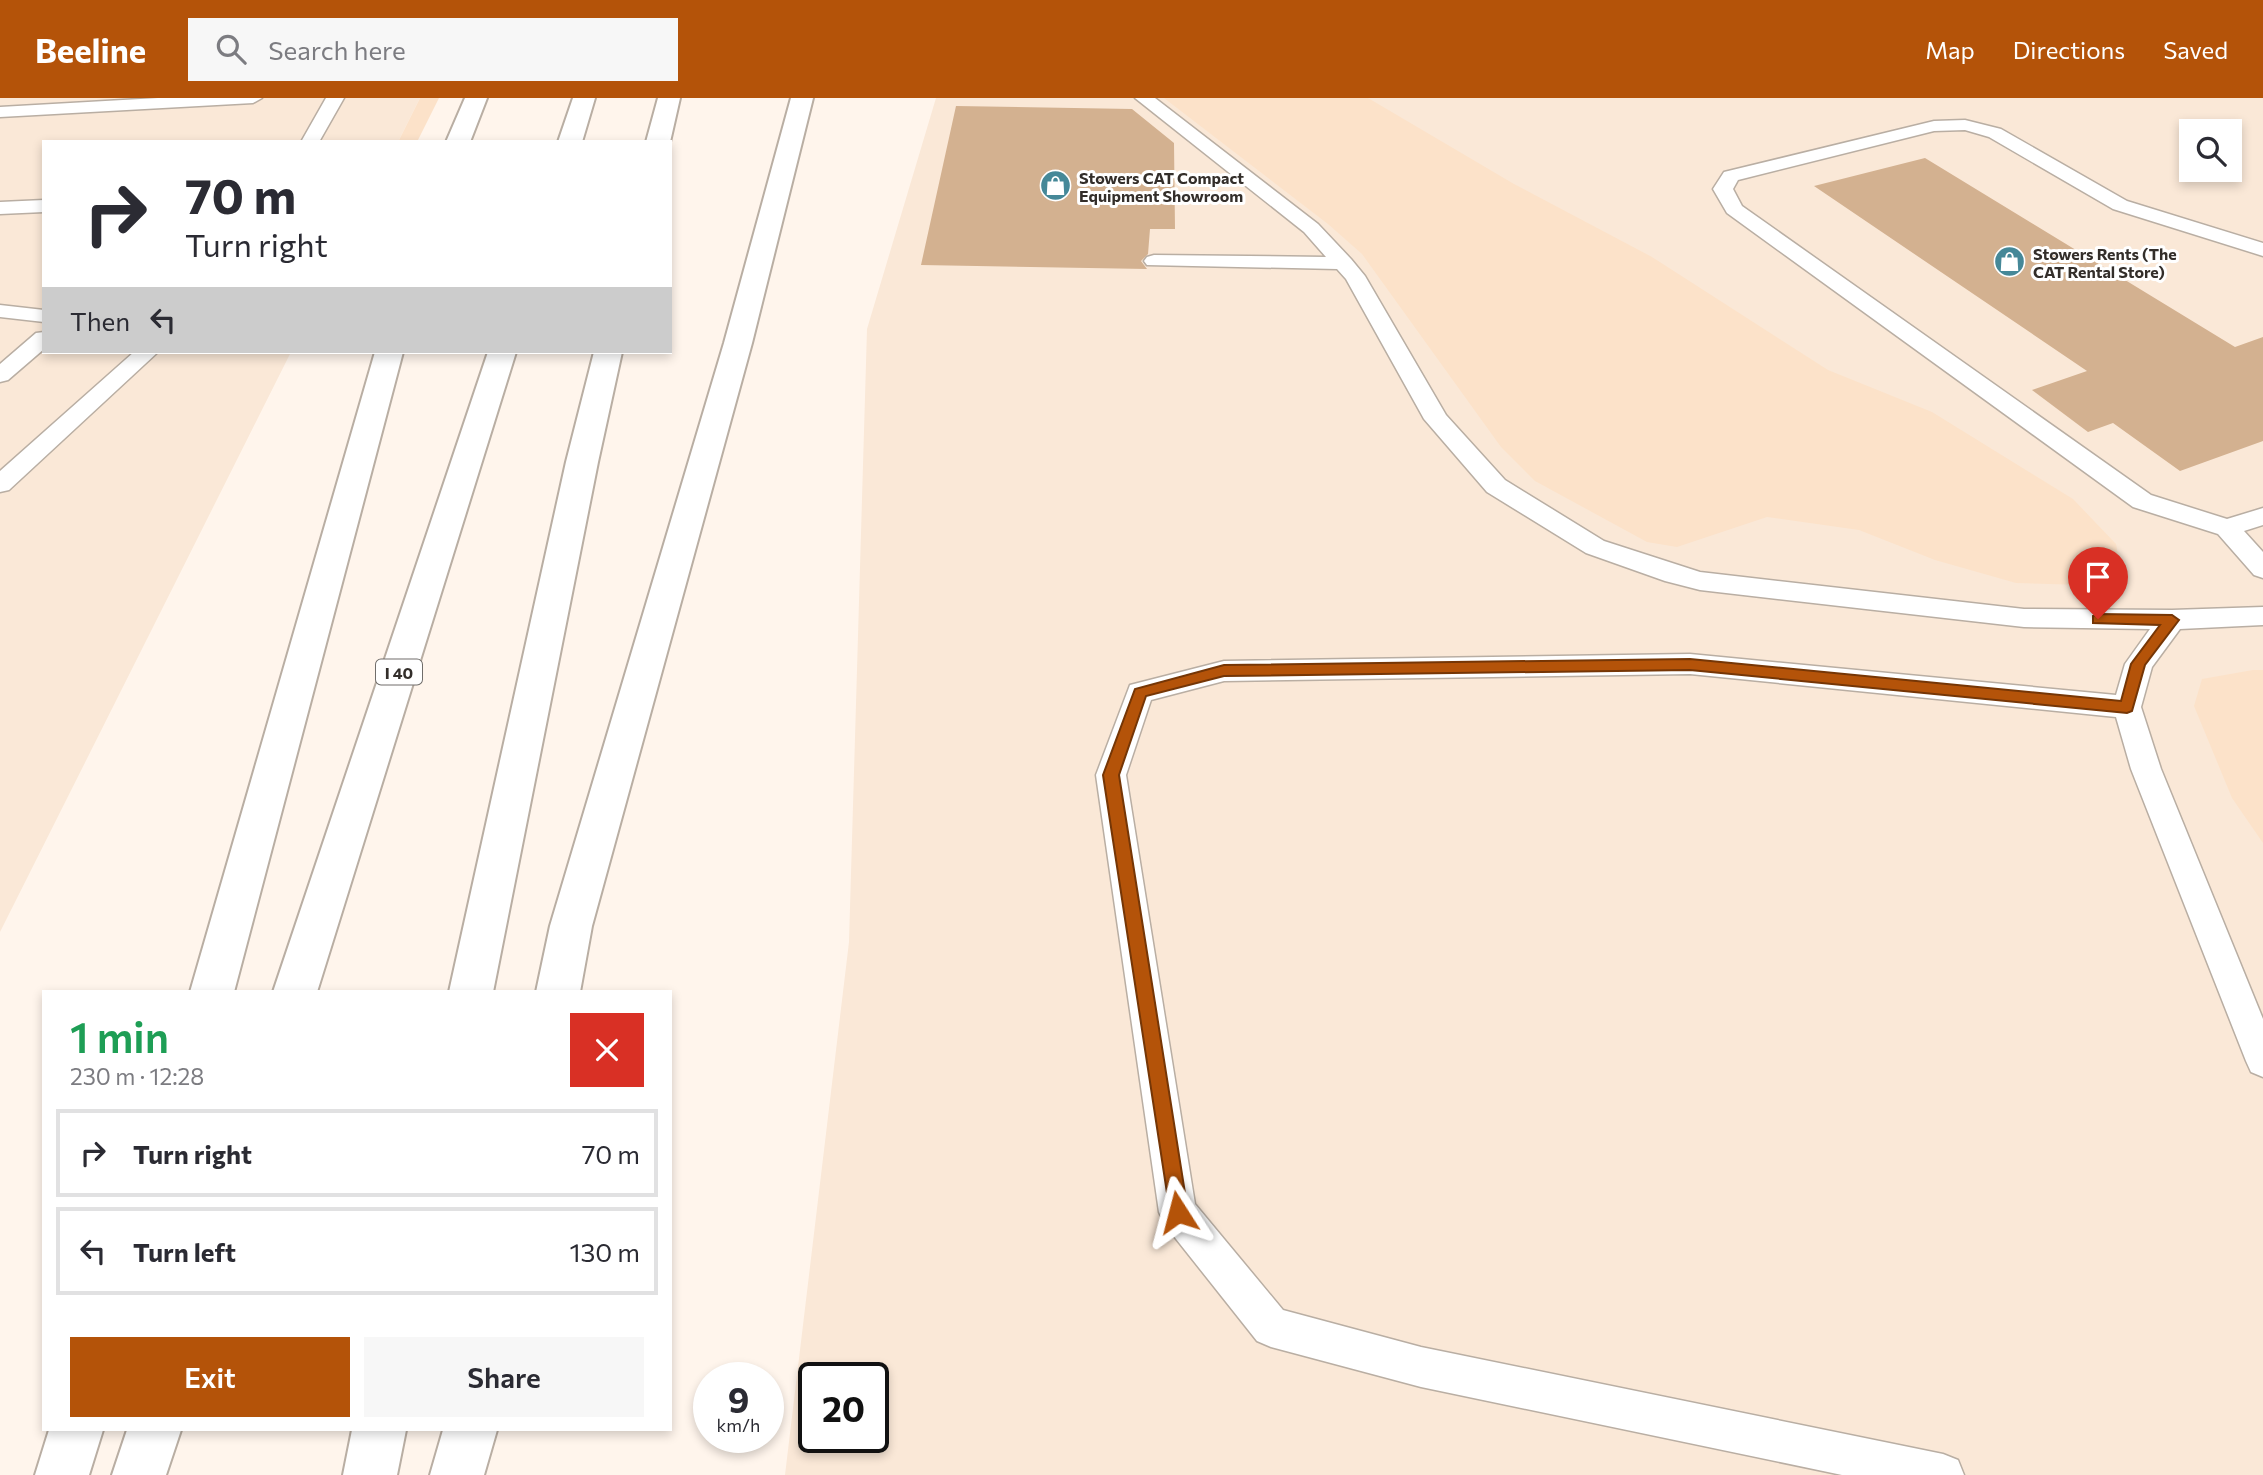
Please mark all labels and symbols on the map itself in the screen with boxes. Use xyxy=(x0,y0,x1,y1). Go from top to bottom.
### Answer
place label: Stowers CAT Compact Equipment Showroom xyxy=(1079,168,1244,205)
shop icon: Stowers CAT Compact Equipment Showroom xyxy=(1039,169,1073,203)
place label: Stowers Rents (The CAT Rental Store) xyxy=(2033,244,2177,281)
shop icon: Stowers Rents (The CAT Rental Store) xyxy=(1993,245,2027,279)
pin xyxy=(2068,547,2128,619)
road number: I 40 xyxy=(376,660,422,684)
position arrow xyxy=(1141,1175,1215,1249)
speed limit sign: 20 xyxy=(798,1362,889,1453)

